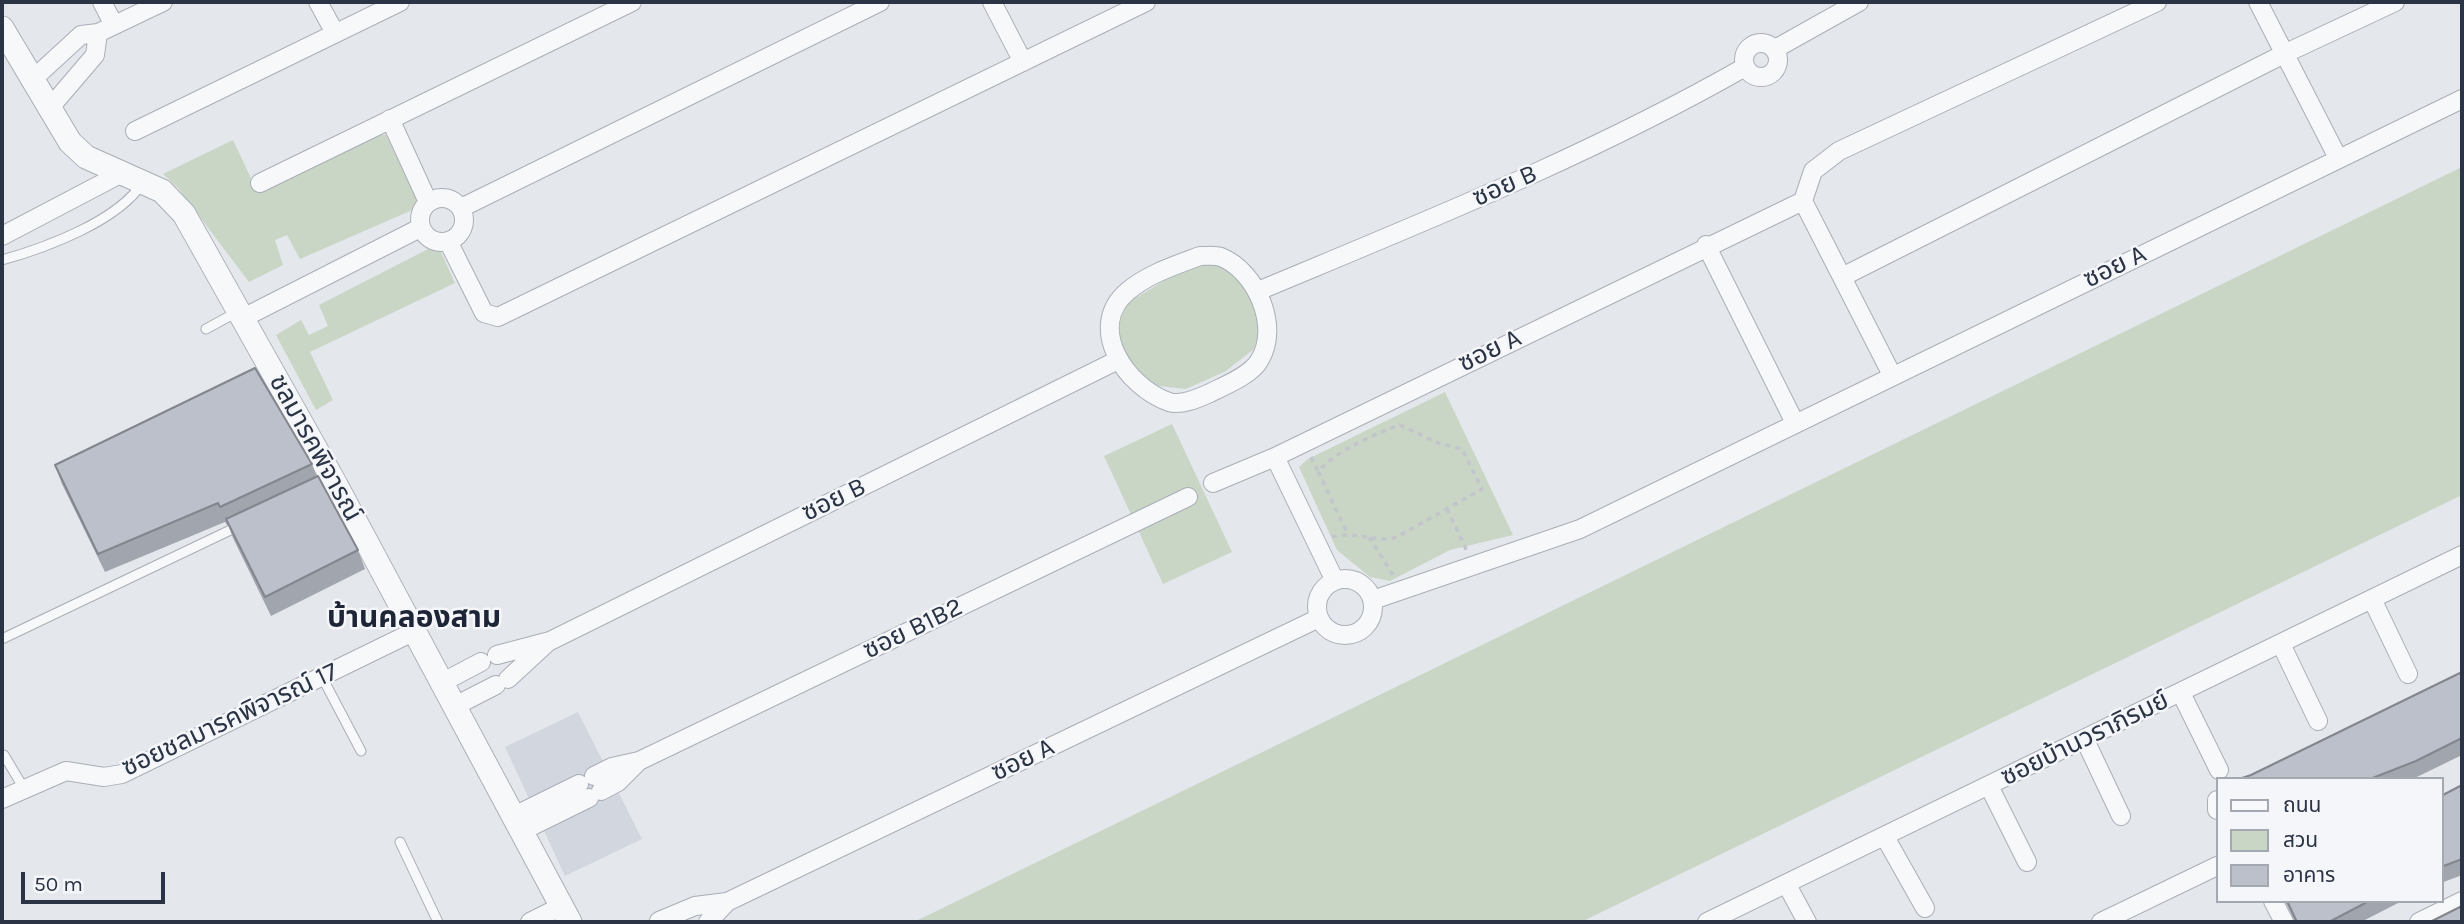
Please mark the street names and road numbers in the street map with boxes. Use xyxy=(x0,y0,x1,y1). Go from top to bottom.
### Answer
street label: ซอย B xyxy=(1468,158,1542,214)
street label: ซอย A xyxy=(2079,239,2151,295)
street label: ซอย A xyxy=(1454,323,1526,379)
street label: ชลมารคพิจารณ์ xyxy=(262,369,368,527)
street label: ซอย B xyxy=(797,471,871,529)
street label: ซอย B1B2 xyxy=(858,592,968,666)
street label: ซอยชลมารคพิจารณ์ 17 xyxy=(117,656,343,784)
street label: ซอยบ้านวราภิรมย์ xyxy=(1996,685,2174,793)
street label: ซอย A xyxy=(987,732,1059,788)

